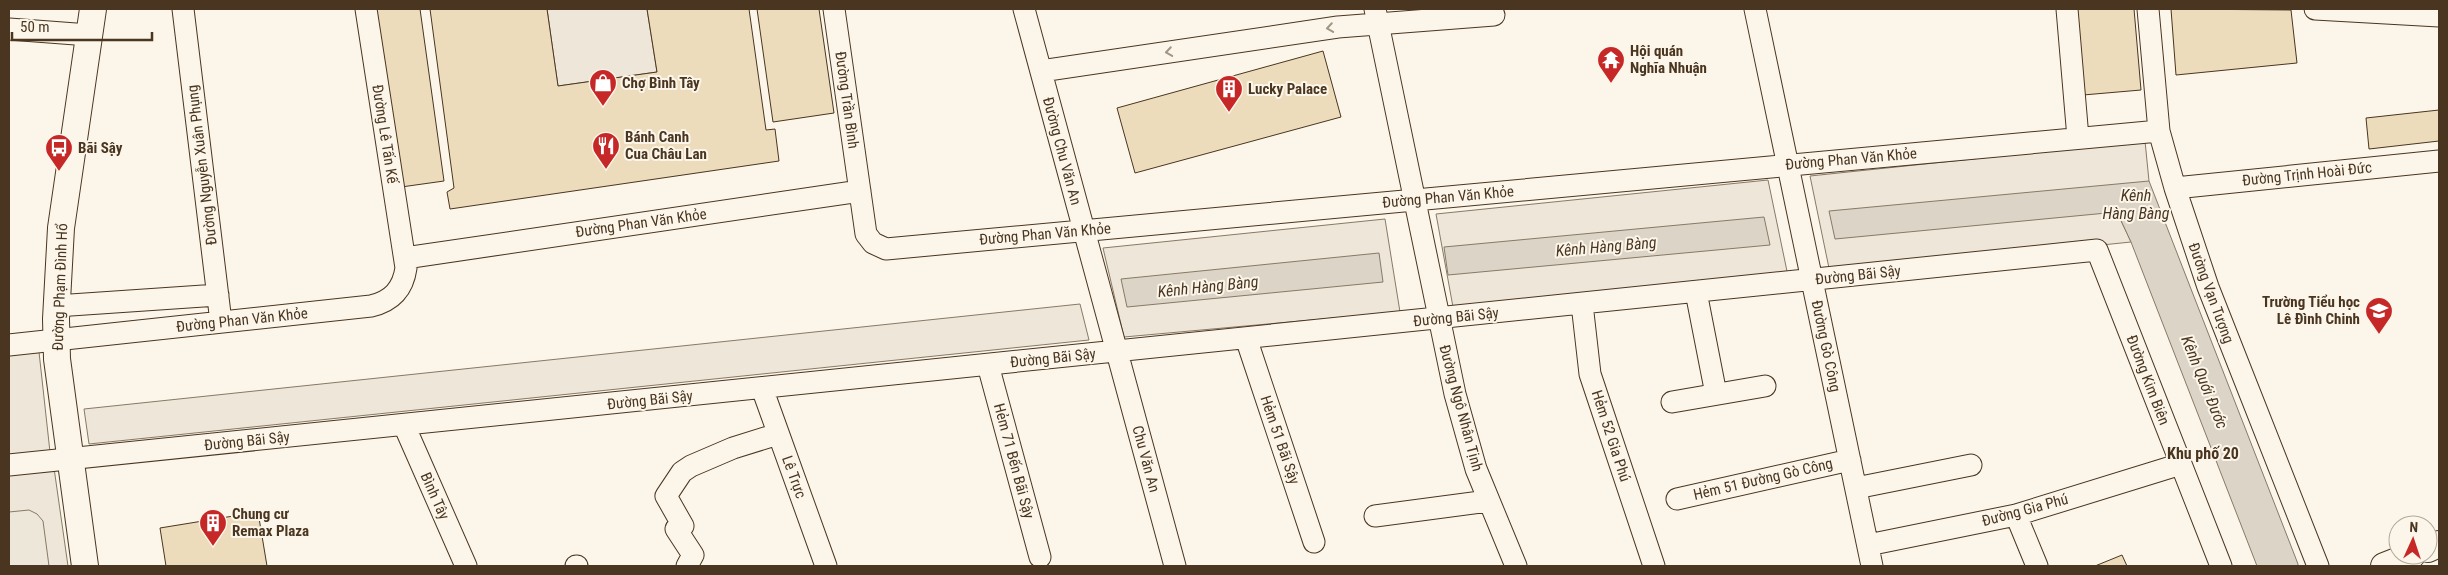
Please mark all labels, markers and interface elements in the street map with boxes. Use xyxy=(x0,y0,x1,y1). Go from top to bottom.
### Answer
scale bar xyxy=(12,10,152,42)
text: 50 m xyxy=(20,18,50,36)
one-way arrow xyxy=(1325,23,1334,33)
place label: Hội quán Nghĩa Nhuận xyxy=(1630,42,1707,77)
temple icon: Hội quán Nghĩa Nhuận xyxy=(1596,45,1626,84)
one-way arrow xyxy=(1165,47,1173,57)
street label: Đường Trần Bình xyxy=(831,50,863,150)
shop icon: Chợ Bình Tây xyxy=(588,68,618,107)
place label: Chợ Bình Tây xyxy=(622,74,700,92)
building icon: Lucky Palace xyxy=(1214,74,1244,113)
place label: Lucky Palace xyxy=(1248,80,1327,98)
street label: Đường Lê Tấn Kế xyxy=(368,83,402,186)
street label: Đường Nguyễn Xuân Phụng xyxy=(183,84,221,246)
street label: Đường Chu Văn An xyxy=(1039,95,1085,207)
place label: Bánh Canh Cua Châu Lan xyxy=(625,128,707,163)
restaurant icon: Bánh Canh Cua Châu Lan xyxy=(591,131,621,170)
bus stop icon: Bãi Sậy xyxy=(44,133,74,172)
place label: Bãi Sậy xyxy=(78,139,123,157)
street label: Đường Phan Văn Khỏe xyxy=(1784,144,1918,174)
street label: Đường Trịnh Hoài Đức xyxy=(2241,158,2373,190)
street label: Đường Phan Văn Khỏe xyxy=(1381,182,1515,212)
water label: Kênh Hàng Bàng xyxy=(2103,186,2170,223)
street label: Đường Phan Văn Khỏe xyxy=(574,205,708,241)
street label: Đường Phan Văn Khỏe xyxy=(978,219,1112,249)
street label: Đường Phạm Đình Hổ xyxy=(49,223,71,351)
water label: Kênh Hàng Bàng xyxy=(1555,233,1658,260)
street label: Đường Vạn Tượng xyxy=(2184,240,2238,346)
street label: Đường Bãi Sậy xyxy=(1814,262,1902,288)
water label: Kênh Hàng Bàng xyxy=(1157,272,1260,301)
place label: Trường Tiểu học Lê Đình Chinh xyxy=(2262,293,2360,328)
school or university icon: Trường Tiểu học Lê Đình Chinh xyxy=(2364,296,2394,335)
street label: Đường Gò Công xyxy=(1808,299,1844,393)
street label: Đường Phan Văn Khỏe xyxy=(175,304,309,336)
street label: Đường Bãi Sậy xyxy=(1412,304,1500,330)
street label: Đường Kim Biên xyxy=(2123,332,2173,428)
water label: Kênh Quới Đước xyxy=(2177,333,2232,431)
street label: Đường Ngô Nhân Tịnh xyxy=(1435,343,1487,473)
street label: Đường Bãi Sậy xyxy=(1009,345,1097,371)
street label: Đường Bãi Sậy xyxy=(606,387,694,413)
street label: Hẻm 52 Gia Phú xyxy=(1588,388,1634,484)
street label: Hẻm 51 Bãi Sậy xyxy=(1256,393,1304,487)
street label: Hẻm 71 Bến Bãi Sậy xyxy=(990,401,1038,521)
street label: Chu Văn An xyxy=(1128,424,1164,494)
street label: Đường Bãi Sậy xyxy=(203,428,291,454)
district label: Khu phố 20 xyxy=(2167,444,2239,463)
street label: Lê Trực xyxy=(778,453,810,501)
street label: Hẻm 51 Đường Gò Công xyxy=(1692,454,1834,504)
street label: Bình Tây xyxy=(417,470,453,522)
street label: Đường Gia Phú xyxy=(1980,490,2070,530)
place label: Chung cư Remax Plaza xyxy=(232,505,309,540)
building icon: Chung cư Remax Plaza xyxy=(198,508,228,547)
north arrow xyxy=(2388,515,2438,565)
text: N xyxy=(2409,519,2418,535)

